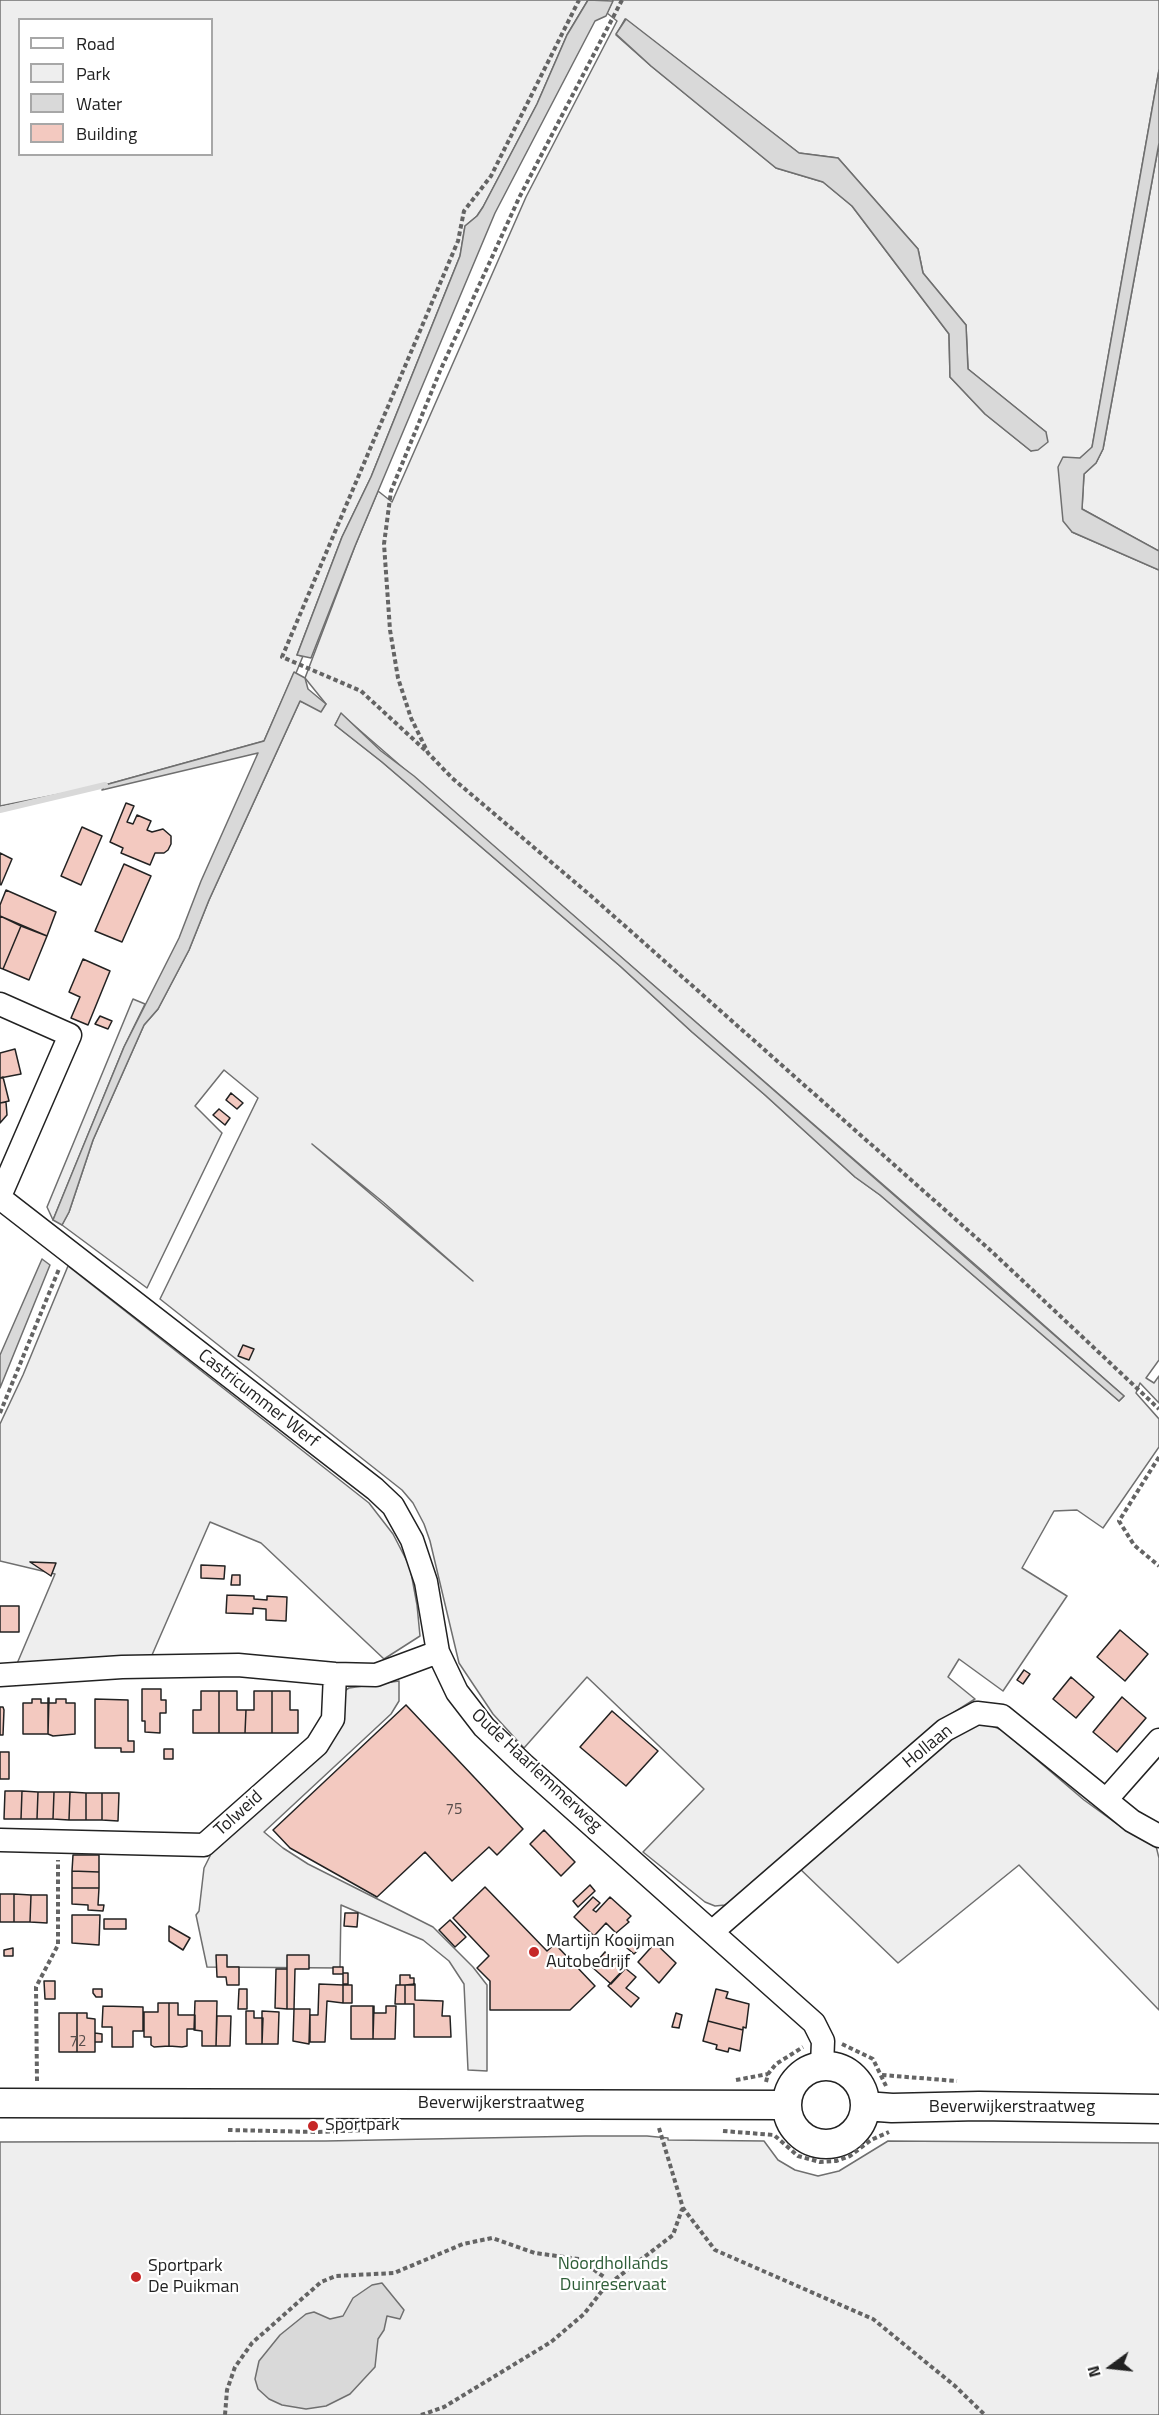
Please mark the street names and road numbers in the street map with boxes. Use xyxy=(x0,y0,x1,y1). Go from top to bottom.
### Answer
street label: Castricummer Werf xyxy=(193,1345,323,1453)
street label: Oude Haarlemmerweg xyxy=(466,1705,606,1837)
street label: Hollaan xyxy=(899,1720,957,1774)
street label: Tolweid xyxy=(210,1787,268,1841)
street label: Beverwijkerstraatweg xyxy=(418,2093,584,2115)
street label: Beverwijkerstraatweg xyxy=(929,2097,1095,2119)

